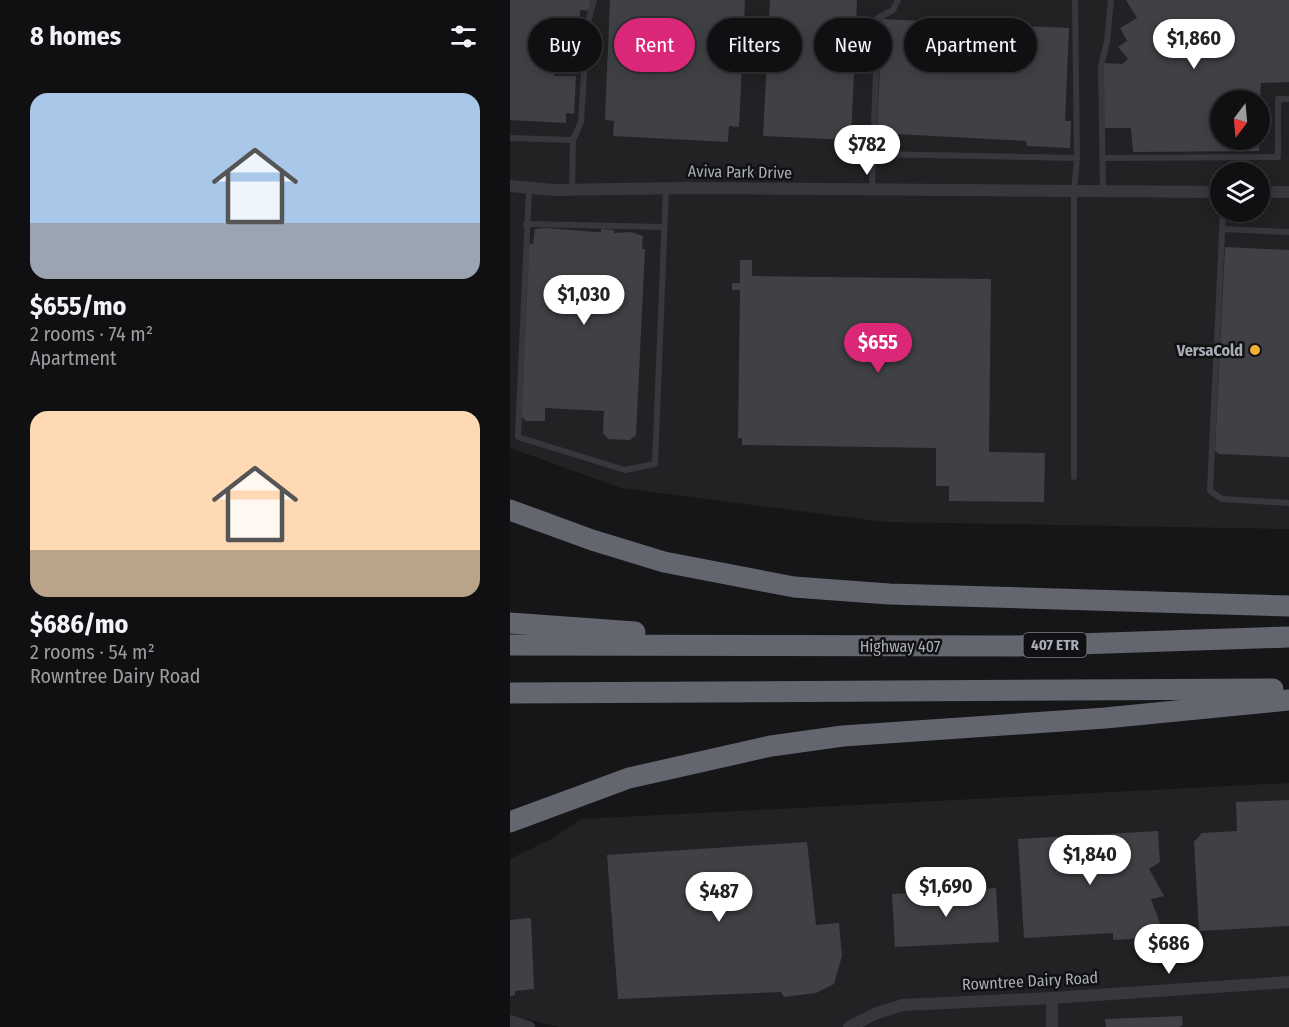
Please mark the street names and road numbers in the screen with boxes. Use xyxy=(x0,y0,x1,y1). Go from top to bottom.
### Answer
street label: Aviva Park Drive xyxy=(688,162,792,182)
road number: 407 ETR xyxy=(1024,633,1086,657)
street label: Highway 407 xyxy=(860,637,941,656)
street label: Rowntree Dairy Road xyxy=(961,968,1099,994)

